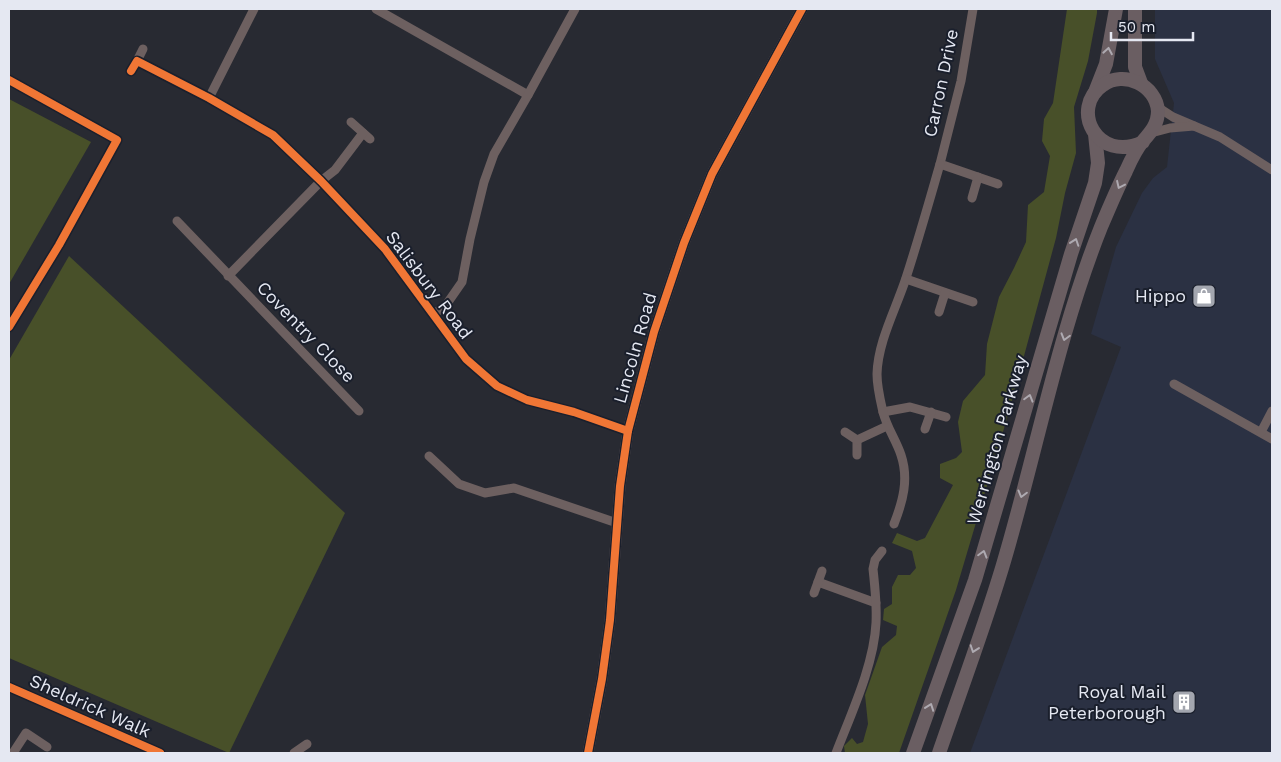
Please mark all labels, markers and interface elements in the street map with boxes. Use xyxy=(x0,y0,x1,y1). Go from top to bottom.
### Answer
scale bar xyxy=(1111,10,1194,42)
text: 50 m xyxy=(1118,18,1155,36)
street label: Carron Drive xyxy=(919,27,962,139)
one-way arrow xyxy=(1103,47,1113,56)
one-way arrow xyxy=(1116,179,1126,188)
street label: Salisbury Road xyxy=(382,226,477,343)
one-way arrow xyxy=(1069,238,1079,247)
street label: Coventry Close xyxy=(253,277,360,387)
shop icon: Hippo xyxy=(1191,283,1217,309)
place label: Hippo xyxy=(1135,285,1186,306)
street label: Lincoln Road xyxy=(609,290,660,406)
one-way arrow xyxy=(1061,333,1071,341)
street label: Werrington Parkway xyxy=(962,352,1031,527)
one-way arrow xyxy=(1023,394,1033,402)
one-way arrow xyxy=(1017,490,1028,498)
one-way arrow xyxy=(977,550,987,558)
one-way arrow xyxy=(970,645,980,653)
street label: Sheldrick Walk xyxy=(27,669,154,742)
place label: Royal Mail Peterborough xyxy=(1048,681,1166,723)
building icon: Royal Mail Peterborough xyxy=(1171,689,1197,715)
one-way arrow xyxy=(924,704,934,712)

